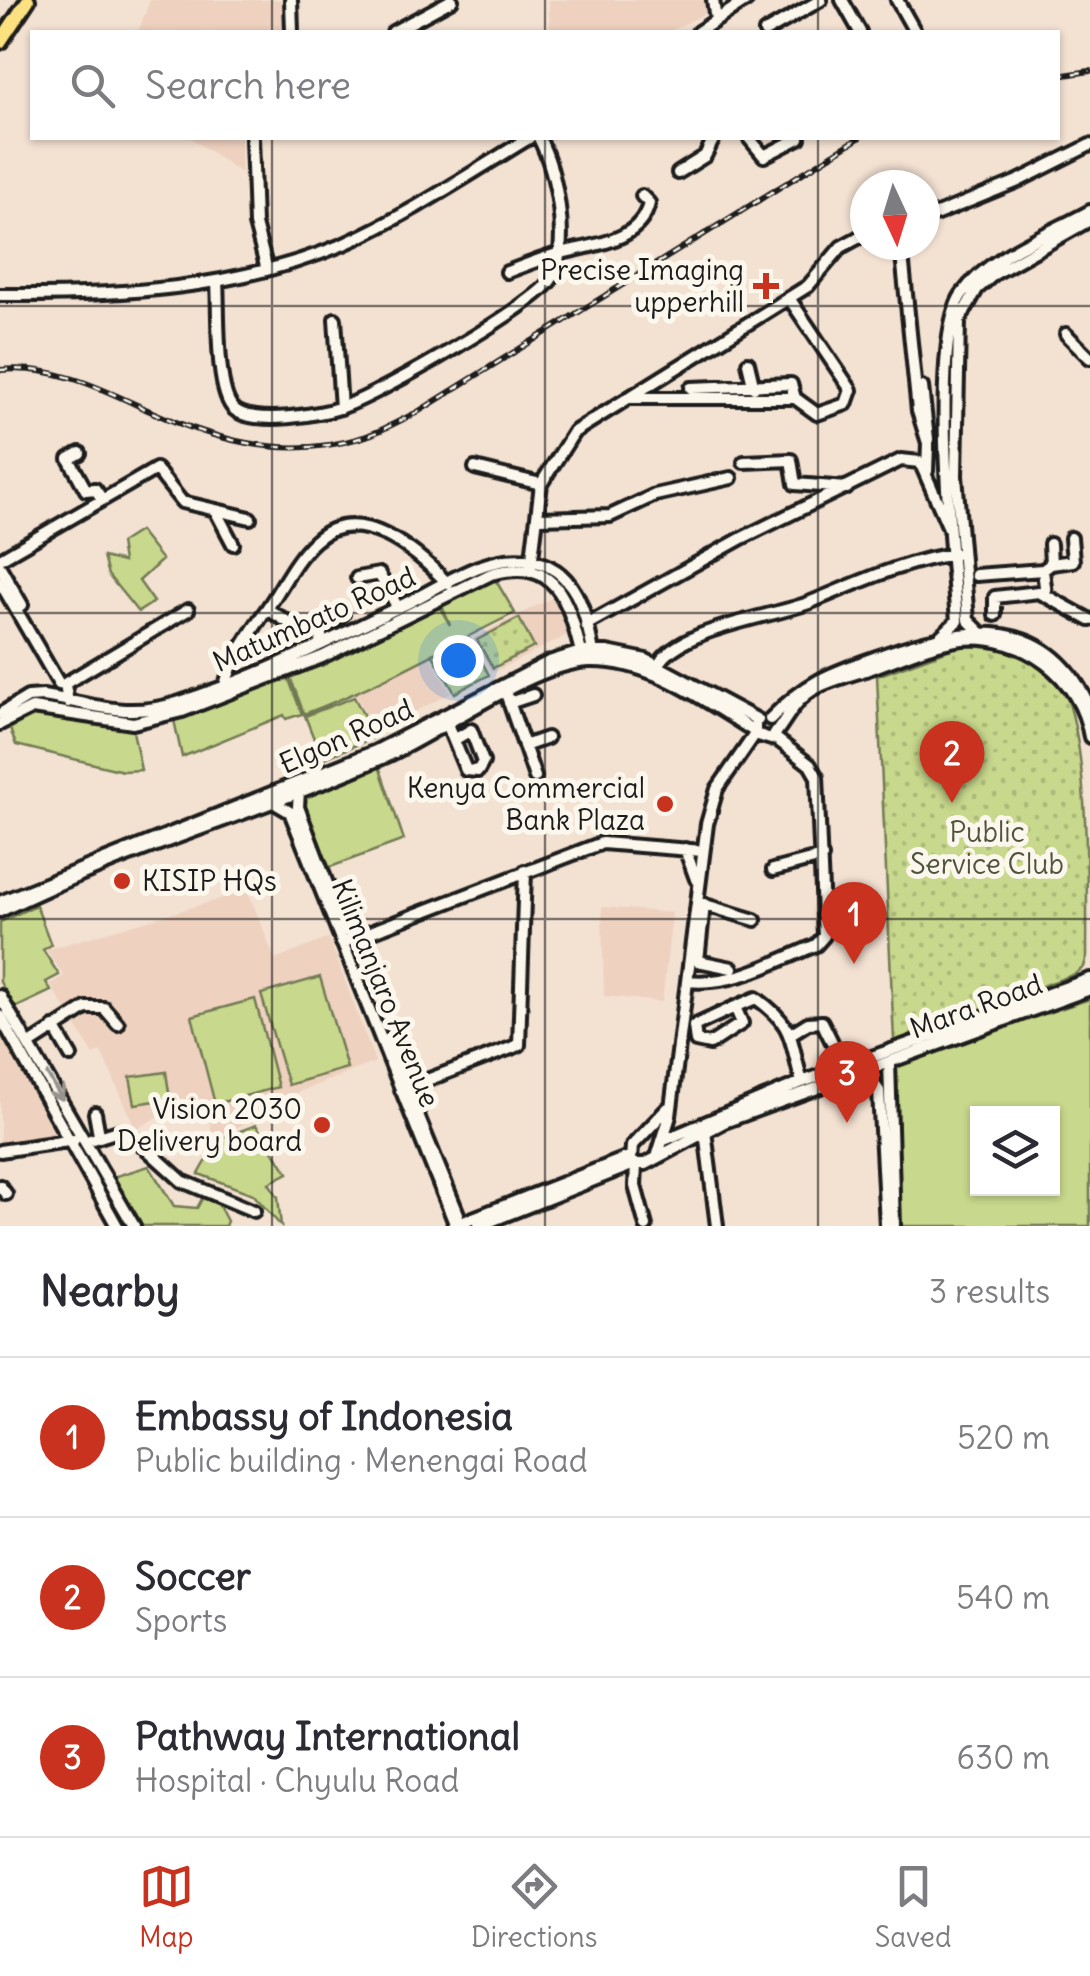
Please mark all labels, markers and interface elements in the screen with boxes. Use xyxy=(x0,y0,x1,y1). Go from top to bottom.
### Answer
search box xyxy=(30,30,1060,140)
icon: search xyxy=(65,58,120,113)
text: Search here xyxy=(145,62,351,109)
north arrow xyxy=(850,170,940,260)
place label: Precise Imaging upperhill xyxy=(540,252,744,320)
marker: Precise Imaging upperhill xyxy=(753,273,779,299)
street label: Matumbato Road xyxy=(207,558,421,680)
your location xyxy=(433,635,484,686)
street label: Elgon Road xyxy=(274,691,418,781)
pin: 2 xyxy=(920,720,984,803)
place label: Kenya Commercial Bank Plaza xyxy=(407,770,645,838)
marker: Kenya Commercial Bank Plaza xyxy=(654,793,676,815)
park label: Public Service Club xyxy=(910,814,1064,882)
place label: KISIP HQs xyxy=(142,863,277,899)
marker: KISIP HQs xyxy=(111,870,133,892)
street label: Kilimanjaro Avenue xyxy=(324,874,448,1112)
pin: 1 xyxy=(822,882,886,964)
street label: Mara Road xyxy=(905,965,1047,1047)
pin: 3 xyxy=(814,1040,880,1123)
one-way arrow xyxy=(46,1072,66,1101)
place label: Vision 2030 Delivery board xyxy=(117,1091,302,1159)
map controls xyxy=(970,1106,1060,1196)
button: layers xyxy=(970,1106,1060,1196)
marker: Vision 2030 Delivery board xyxy=(311,1114,333,1136)
text: Nearby xyxy=(40,1265,179,1317)
text: 3 results xyxy=(929,1271,1050,1312)
text: Embassy of Indonesia xyxy=(135,1393,513,1440)
text: 1 xyxy=(66,1417,79,1458)
text: 520 m xyxy=(957,1417,1050,1458)
text: Public building · Menengai Road xyxy=(135,1440,587,1481)
text: Soccer xyxy=(135,1553,251,1600)
text: 2 xyxy=(64,1577,81,1618)
text: 540 m xyxy=(956,1577,1050,1618)
text: Sports xyxy=(135,1600,227,1641)
text: Pathway International xyxy=(135,1713,520,1760)
text: 3 xyxy=(63,1737,82,1778)
text: 630 m xyxy=(957,1737,1050,1778)
text: Hospital · Chyulu Road xyxy=(135,1760,459,1801)
tab: Map xyxy=(139,1859,194,1955)
tab: Directions xyxy=(471,1859,597,1955)
tab: Saved xyxy=(875,1859,951,1955)

